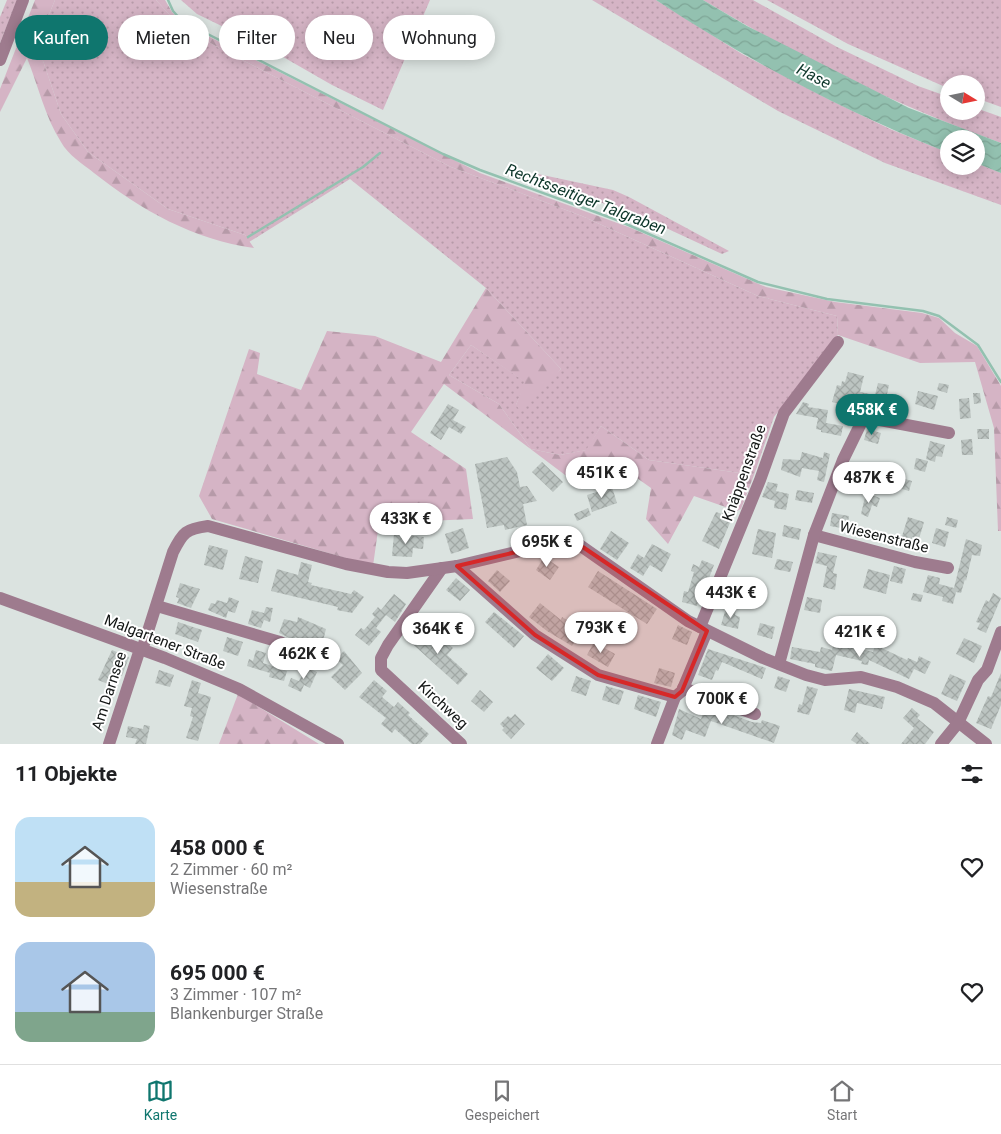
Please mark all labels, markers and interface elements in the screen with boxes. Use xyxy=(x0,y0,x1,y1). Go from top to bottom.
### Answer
chip: Kaufen xyxy=(15,15,108,60)
chip: Mieten xyxy=(118,15,209,60)
chip: Filter xyxy=(219,15,295,60)
chip: Neu xyxy=(305,15,373,60)
chip: Wohnung xyxy=(383,15,495,60)
water label: Hase xyxy=(794,59,834,93)
north arrow xyxy=(940,75,985,120)
map controls xyxy=(940,75,985,175)
button: layers xyxy=(940,130,985,175)
water label: Rechtsseitiger Talgraben xyxy=(503,160,669,238)
pin: 458K € xyxy=(831,394,913,436)
text: 458K € xyxy=(847,400,897,419)
street label: Knäppenstraße xyxy=(718,422,770,524)
pin: 451K € xyxy=(561,456,643,499)
pin: 487K € xyxy=(828,462,910,504)
text: 451K € xyxy=(577,463,627,482)
text: 487K € xyxy=(844,468,894,487)
pin: 433K € xyxy=(365,502,447,545)
text: 433K € xyxy=(381,509,431,528)
street label: Wiesenstraße xyxy=(837,517,931,557)
pin: 695K € xyxy=(506,526,588,568)
text: 695K € xyxy=(522,532,572,551)
pin: 443K € xyxy=(690,576,772,619)
text: 443K € xyxy=(706,583,756,602)
street label: Malgartener Straße xyxy=(102,611,228,673)
pin: 364K € xyxy=(397,612,479,655)
pin: 793K € xyxy=(560,612,642,654)
pin: 421K € xyxy=(819,616,901,658)
text: 793K € xyxy=(576,618,626,637)
text: 364K € xyxy=(413,619,463,638)
text: 421K € xyxy=(835,622,885,641)
pin: 462K € xyxy=(263,638,345,680)
text: 462K € xyxy=(279,644,329,663)
street label: Am Darnsee xyxy=(88,649,130,733)
street label: Kirchweg xyxy=(414,677,472,733)
pin: 700K € xyxy=(681,682,763,725)
text: 700K € xyxy=(697,689,747,708)
icon: filters xyxy=(958,760,986,788)
text: 11 Objekte xyxy=(15,762,117,786)
text: 458 000 € xyxy=(170,836,265,860)
icon: home xyxy=(55,837,115,897)
icon: heart xyxy=(958,853,986,881)
text: 2 Zimmer · 60 m² xyxy=(170,860,292,879)
text: Wiesenstraße xyxy=(170,879,267,898)
text: 695 000 € xyxy=(170,961,265,985)
icon: home xyxy=(55,962,115,1022)
icon: heart xyxy=(958,978,986,1006)
text: 3 Zimmer · 107 m² xyxy=(170,985,301,1004)
text: Blankenburger Straße xyxy=(170,1004,323,1023)
tab: Karte xyxy=(144,1077,177,1123)
tab: Gespeichert xyxy=(465,1077,540,1123)
tab: Start xyxy=(827,1077,857,1123)

